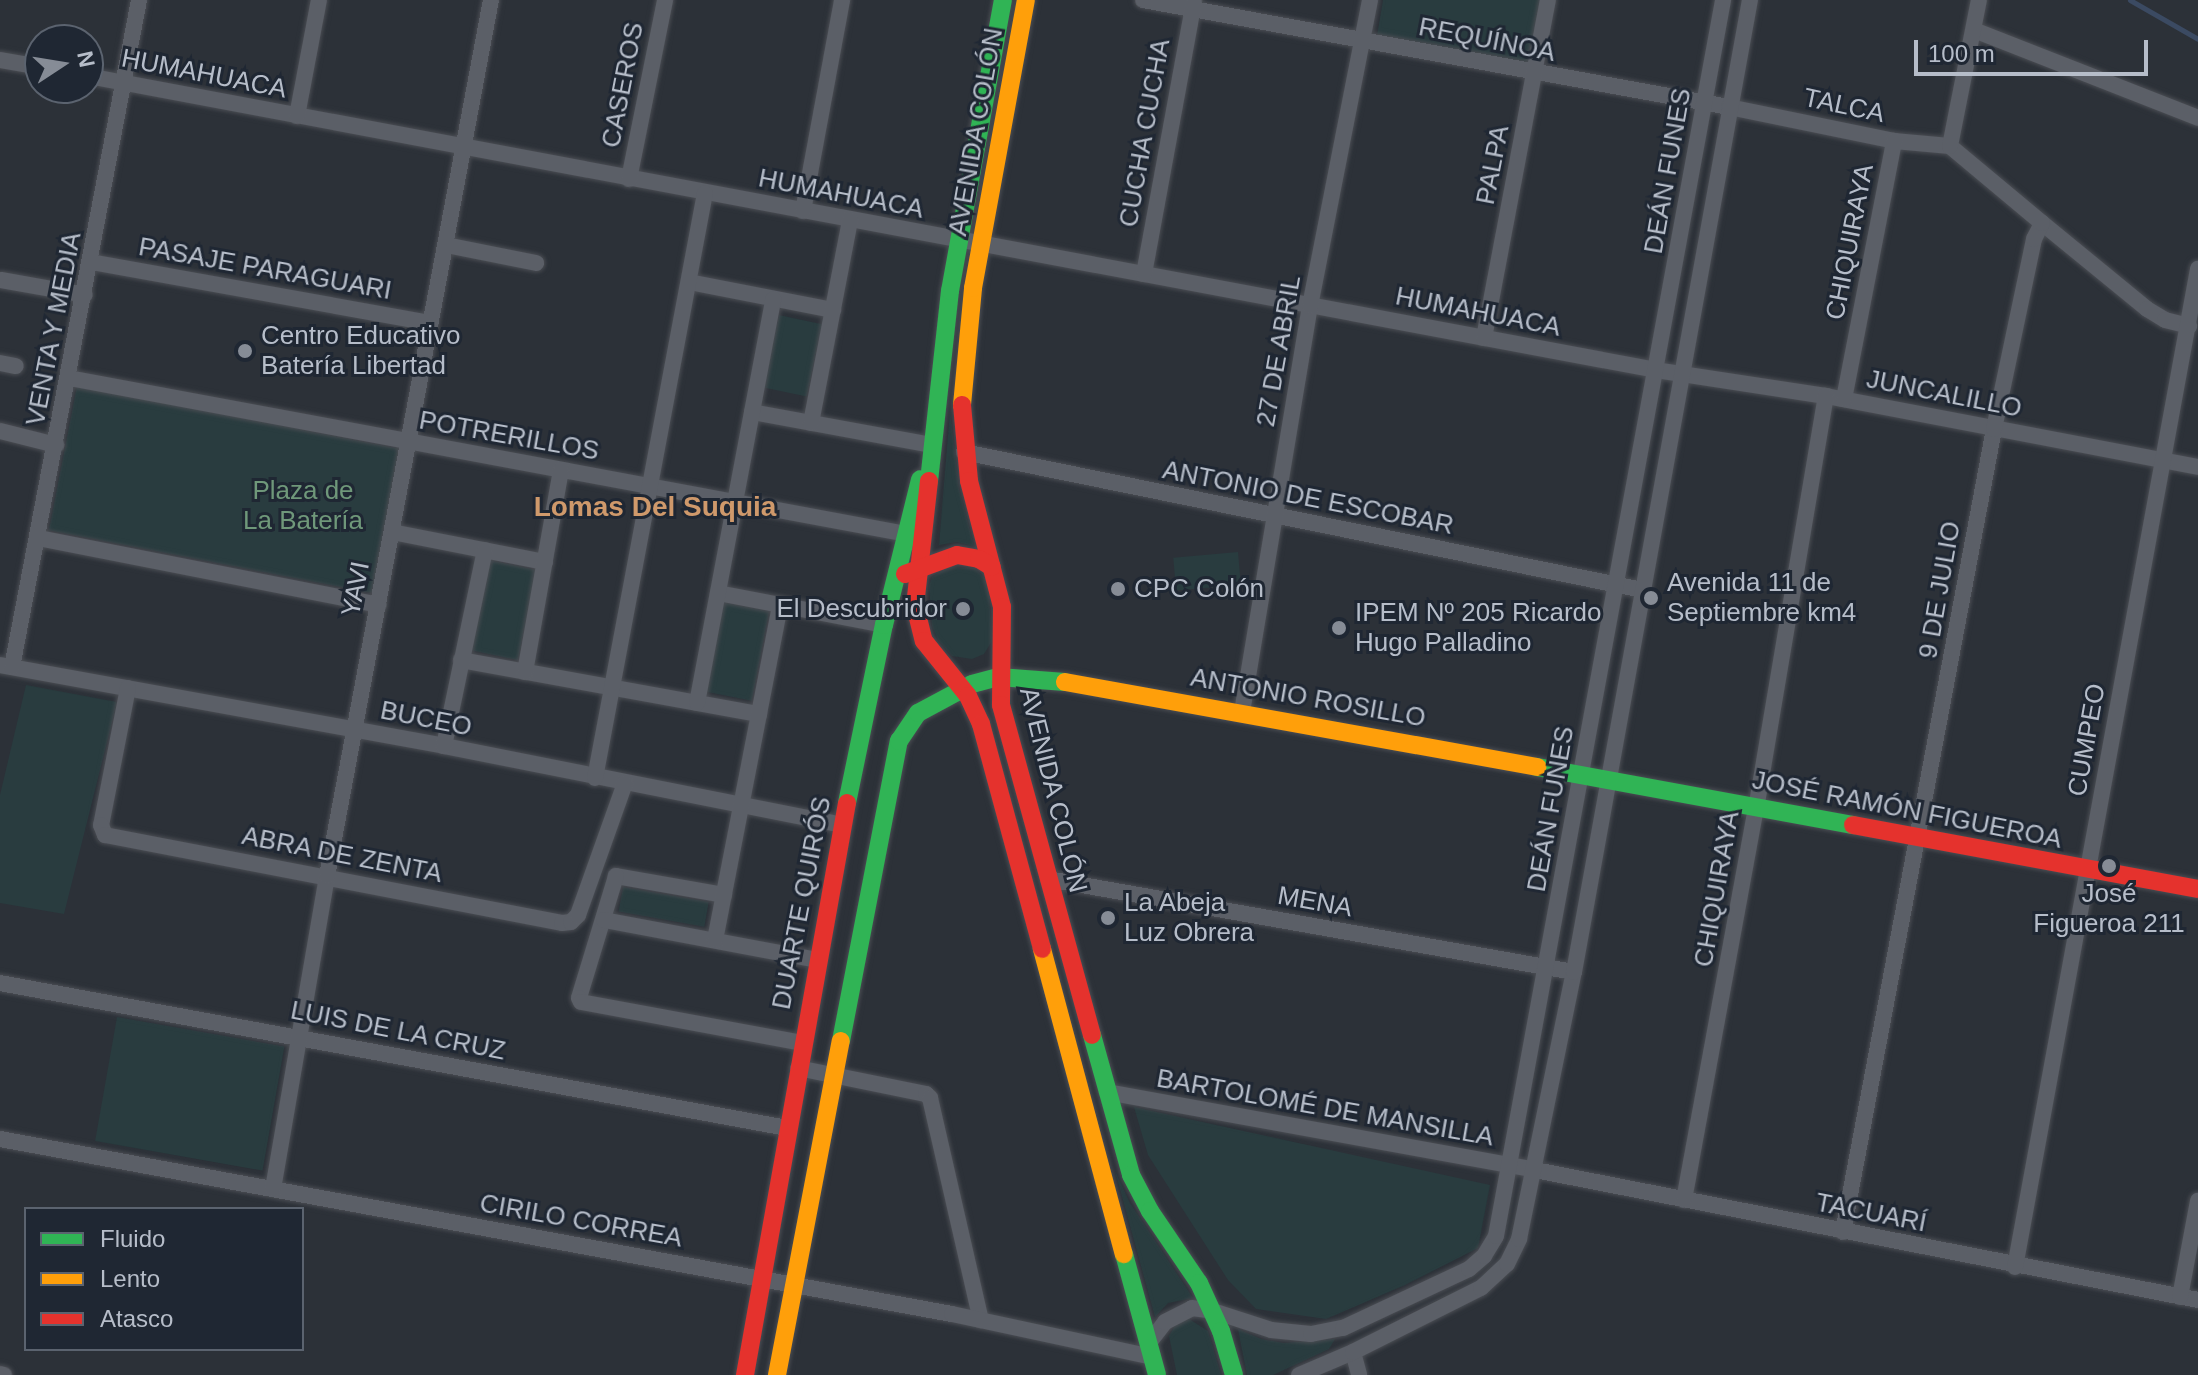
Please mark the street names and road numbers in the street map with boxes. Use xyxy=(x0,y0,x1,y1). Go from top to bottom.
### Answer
street label: REQUÍNOA xyxy=(1416,11,1558,69)
street label: CASEROS xyxy=(596,20,650,150)
street label: AVENIDA COLÓN xyxy=(942,25,1010,239)
street label: CUCHA CUCHA xyxy=(1113,36,1177,230)
street label: HUMAHUACA xyxy=(119,43,289,105)
street label: TALCA xyxy=(1801,82,1887,130)
street label: DEÁN FUNES xyxy=(1638,86,1698,256)
street label: PALPA xyxy=(1470,123,1516,207)
street label: CHIQUIRAYA xyxy=(1820,162,1880,322)
street label: HUMAHUACA xyxy=(756,163,926,225)
street label: VENTA Y MEDIA xyxy=(20,228,88,430)
street label: PASAJE PARAGUARI xyxy=(136,231,394,307)
street label: 27 DE ABRIL xyxy=(1250,272,1308,430)
street label: HUMAHUACA xyxy=(1393,281,1563,343)
street label: JUNCALILLO xyxy=(1864,364,2024,424)
street label: POTRERILLOS xyxy=(417,405,601,467)
street label: ANTONIO DE ESCOBAR xyxy=(1160,454,1456,542)
street label: 9 DE JULIO xyxy=(1913,519,1967,661)
street label: YAVI xyxy=(335,559,377,619)
street label: ANTONIO ROSILLO xyxy=(1188,662,1428,734)
street label: CUMPEO xyxy=(2062,681,2112,799)
street label: AVENIDA COLÓN xyxy=(1012,683,1094,897)
street label: BUCEO xyxy=(378,695,474,743)
street label: DEÁN FUNES xyxy=(1521,724,1581,894)
street label: JOSÉ RAMÓN FIGUEROA xyxy=(1749,765,2065,855)
street label: DUARTE QUIRÓS xyxy=(766,794,838,1012)
street label: CHIQUIRAYA xyxy=(1688,809,1746,969)
street label: ABRA DE ZENTA xyxy=(239,820,445,890)
street label: MENA xyxy=(1275,880,1355,924)
street label: LUIS DE LA CRUZ xyxy=(287,995,509,1067)
street label: BARTOLOMÉ DE MANSILLA xyxy=(1154,1063,1496,1153)
street label: TACUARÍ xyxy=(1813,1187,1929,1239)
street label: CIRILO CORREA xyxy=(477,1188,685,1254)

